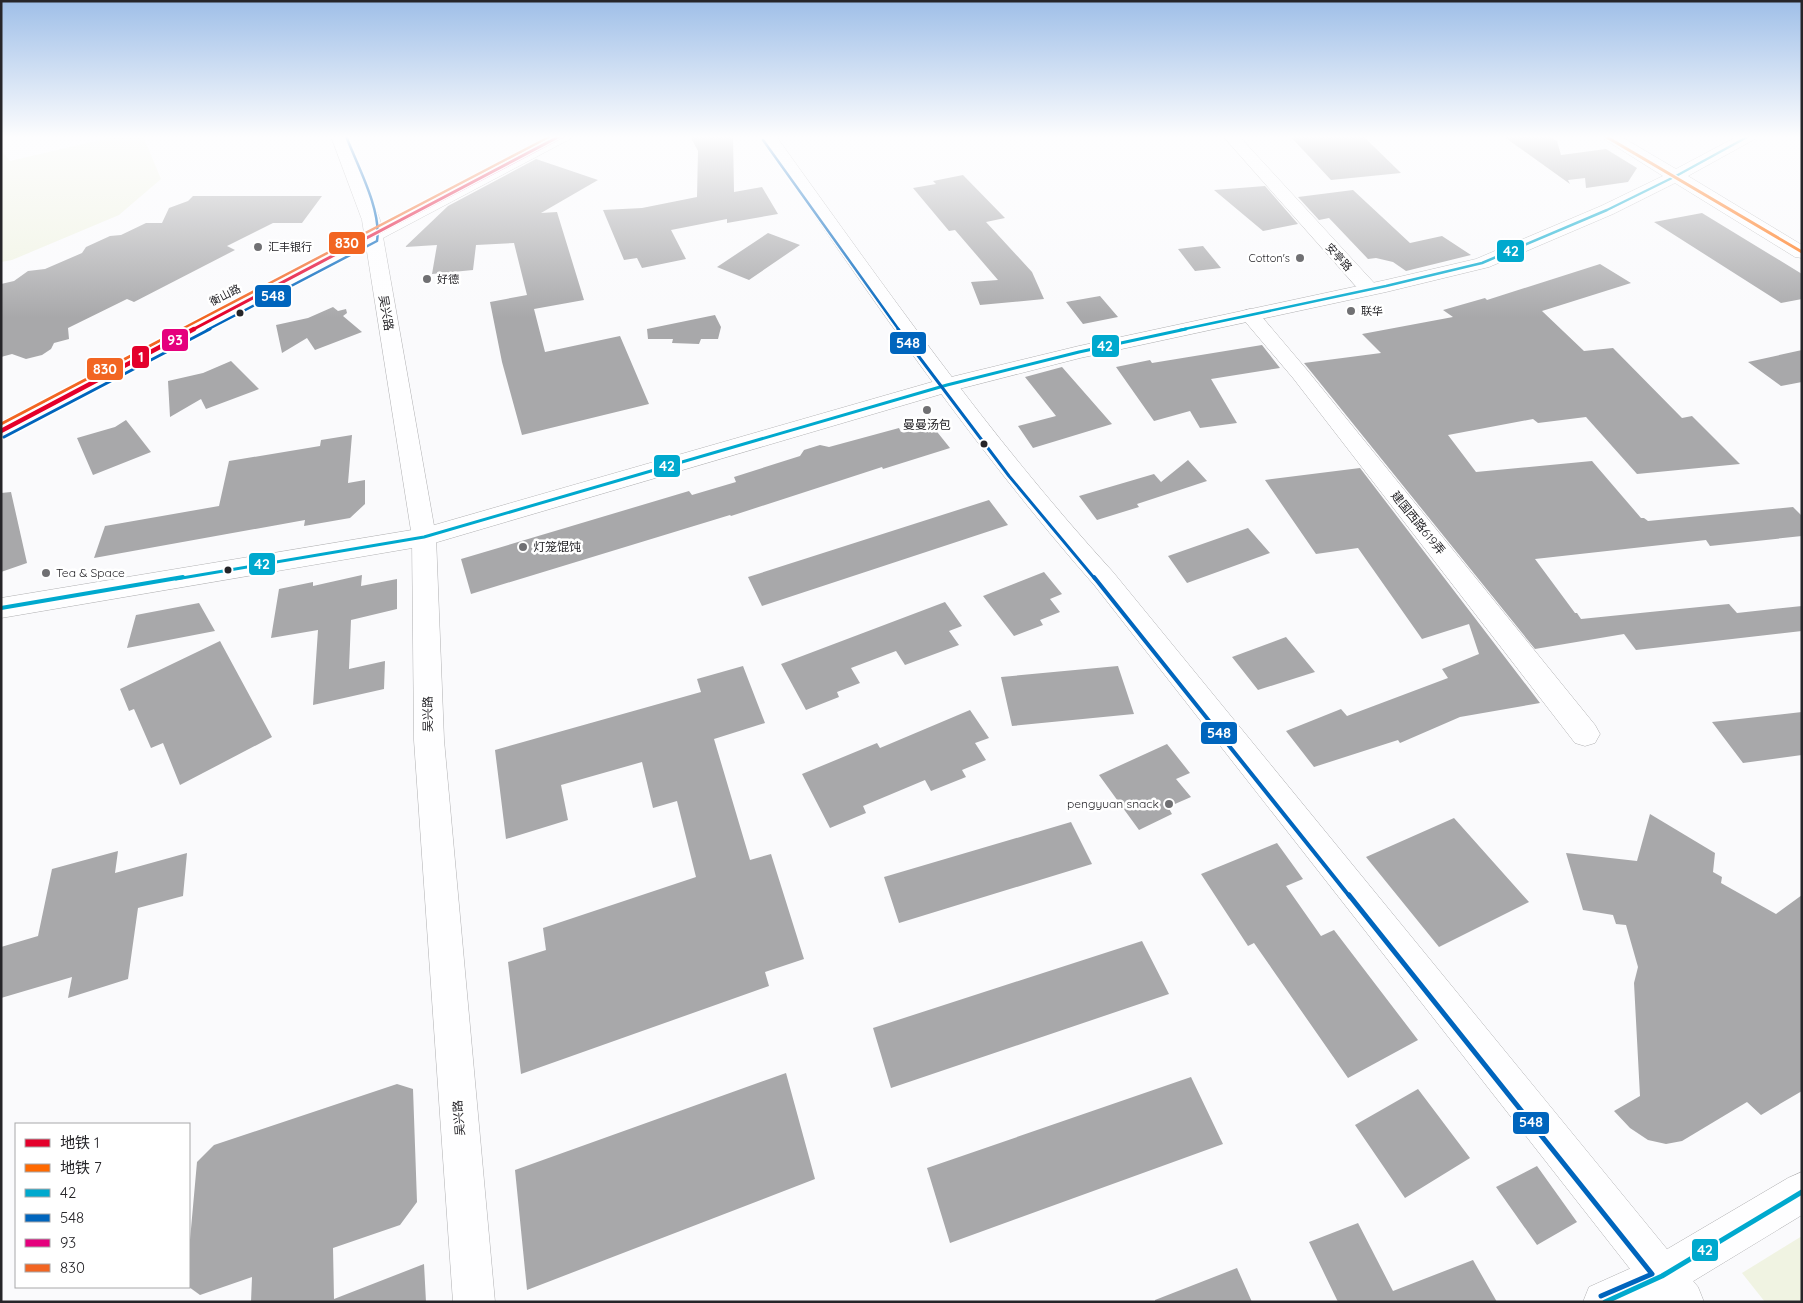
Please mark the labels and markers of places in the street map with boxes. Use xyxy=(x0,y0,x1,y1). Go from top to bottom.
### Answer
place label: 汇丰银行 xyxy=(268,240,312,254)
marker: 汇丰银行 xyxy=(252,241,264,253)
place label: Cotton's xyxy=(1248,251,1290,265)
marker: Cotton's xyxy=(1294,252,1306,264)
place label: 好德 xyxy=(437,272,459,286)
marker: 好德 xyxy=(421,273,433,285)
place label: 联华 xyxy=(1361,304,1383,318)
marker: 联华 xyxy=(1345,305,1357,317)
unlabelled marker xyxy=(235,308,245,318)
marker: 曼曼汤包 xyxy=(921,404,933,416)
place label: 曼曼汤包 xyxy=(903,417,951,432)
unlabelled marker xyxy=(979,439,989,449)
place label: 灯笼馄饨 xyxy=(533,539,581,554)
marker: 灯笼馄饨 xyxy=(517,541,529,553)
place label: Tea & Space xyxy=(56,565,125,580)
unlabelled marker xyxy=(223,565,233,575)
marker: Tea & Space xyxy=(40,567,52,579)
place label: pengyuan snack xyxy=(1067,796,1159,811)
marker: pengyuan snack xyxy=(1163,798,1175,810)

